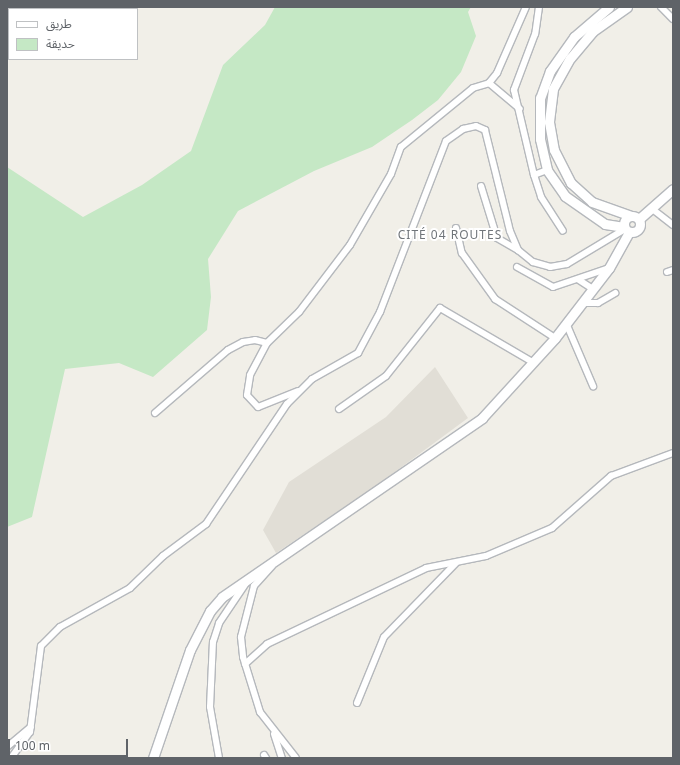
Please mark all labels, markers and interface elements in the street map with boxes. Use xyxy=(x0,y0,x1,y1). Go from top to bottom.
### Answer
legend xyxy=(8,8,138,60)
text: طريق xyxy=(46,15,72,32)
text: حديقة xyxy=(46,35,75,52)
district label: CITÉ 04 ROUTES xyxy=(398,228,502,242)
scale bar xyxy=(10,731,130,757)
text: 100 m xyxy=(15,737,50,754)

